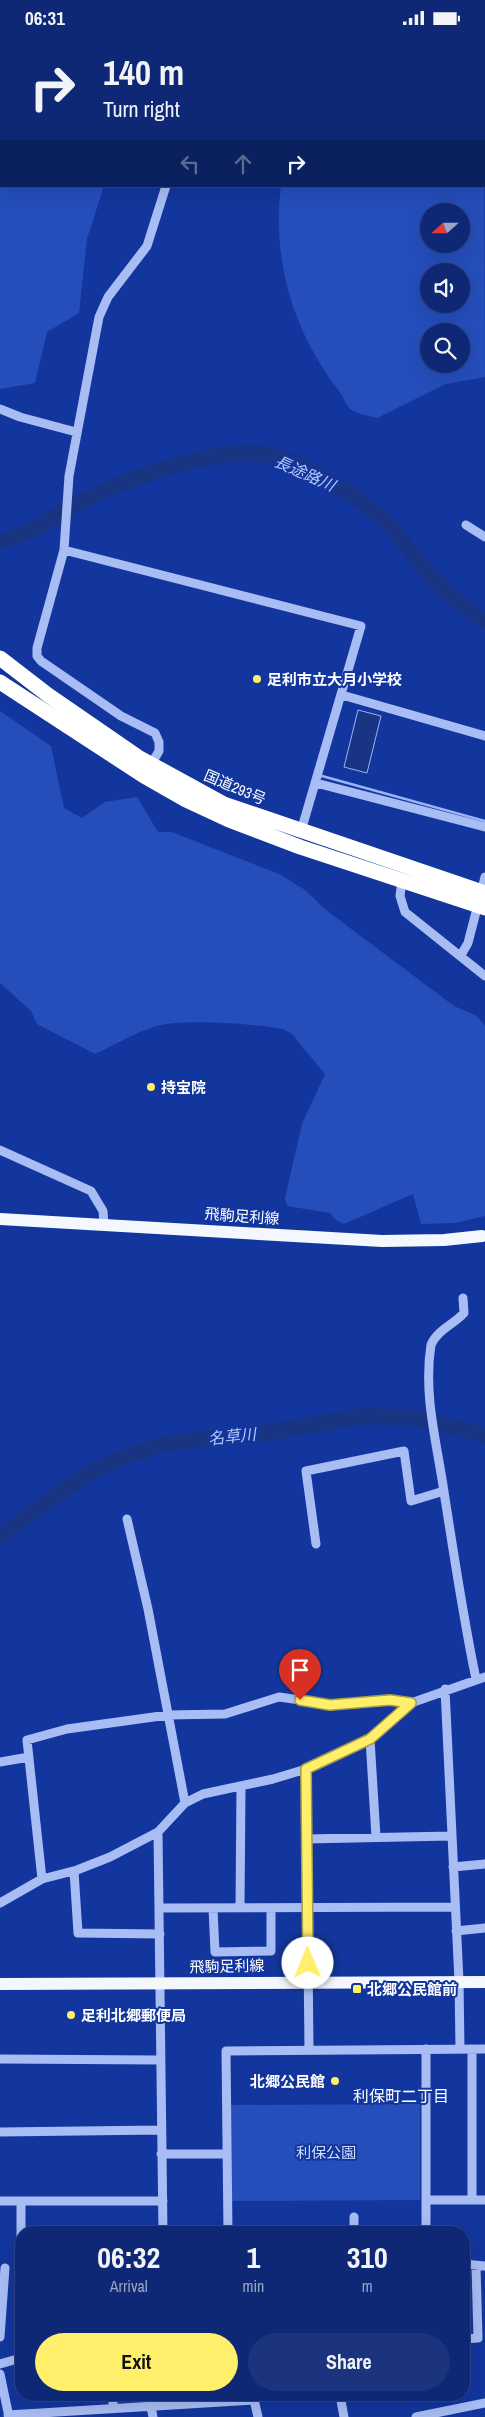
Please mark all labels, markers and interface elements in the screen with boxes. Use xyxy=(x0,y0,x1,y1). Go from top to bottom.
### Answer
text: 06:31 xyxy=(25,5,65,31)
text: 140 m xyxy=(103,49,184,96)
icon: right xyxy=(20,55,85,120)
text: Turn right xyxy=(103,94,180,124)
icon: left xyxy=(176,150,204,178)
icon: ahead xyxy=(229,150,257,178)
icon: right xyxy=(282,150,310,178)
north arrow xyxy=(420,203,470,253)
map controls xyxy=(420,203,470,373)
button: sound xyxy=(420,263,470,313)
button: search xyxy=(420,323,470,373)
water label: 長途路川 xyxy=(271,450,341,497)
place label: 足利市立大月小学校 xyxy=(267,669,402,690)
marker: 足利市立大月小学校 xyxy=(251,673,263,685)
street label: 国道293号 xyxy=(201,765,269,809)
place label: 持宝院 xyxy=(161,1077,206,1098)
marker: 持宝院 xyxy=(145,1081,157,1093)
street label: 飛駒足利線 xyxy=(204,1203,280,1229)
water label: 名草川 xyxy=(207,1422,259,1449)
pin xyxy=(279,1649,321,1700)
icon: arrive xyxy=(286,1656,314,1684)
position arrow xyxy=(281,1936,333,1988)
street label: 飛駒足利線 xyxy=(189,1955,265,1977)
place label: 北郷公民館前 xyxy=(367,1979,457,2000)
marker: 北郷公民館前 xyxy=(351,1983,363,1995)
place label: 足利北郷郵便局 xyxy=(81,2005,186,2026)
marker: 足利北郷郵便局 xyxy=(65,2009,77,2021)
place label: 北郷公民館 xyxy=(250,2071,325,2092)
marker: 北郷公民館 xyxy=(329,2075,341,2087)
district label: 利保町二丁目 xyxy=(353,2085,449,2107)
park label: 利保公園 xyxy=(296,2142,356,2163)
text: 06:32 xyxy=(97,2237,160,2277)
text: 1 xyxy=(247,2237,260,2277)
text: 310 xyxy=(347,2237,388,2277)
text: Arrival xyxy=(110,2275,148,2297)
text: min xyxy=(242,2275,264,2297)
text: m xyxy=(362,2275,373,2297)
button: Exit xyxy=(35,2333,238,2391)
button: Share xyxy=(248,2333,450,2391)

